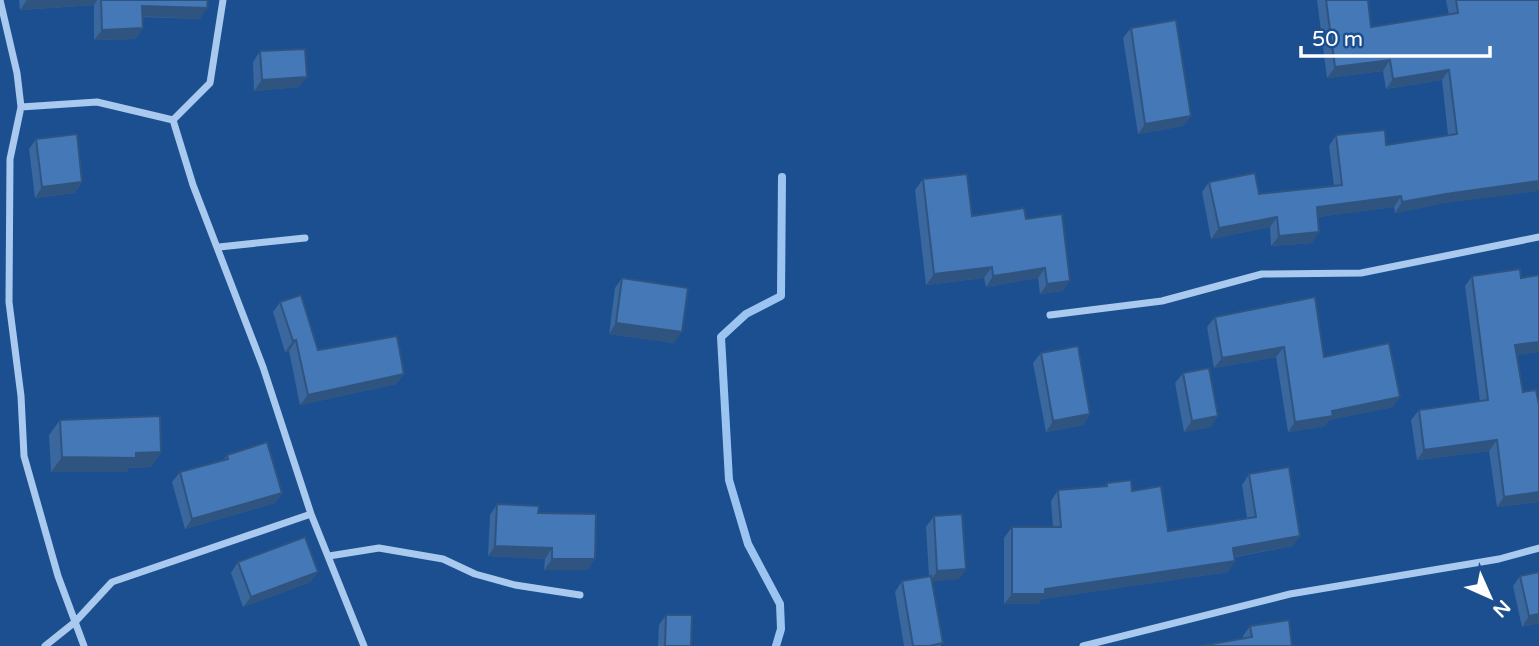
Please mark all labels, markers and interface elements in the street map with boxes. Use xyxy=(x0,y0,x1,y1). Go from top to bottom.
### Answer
scale bar xyxy=(1301,14,1490,58)
text: 50 m xyxy=(1312,27,1363,52)
north arrow xyxy=(1455,562,1525,632)
text: N xyxy=(1488,595,1514,621)

